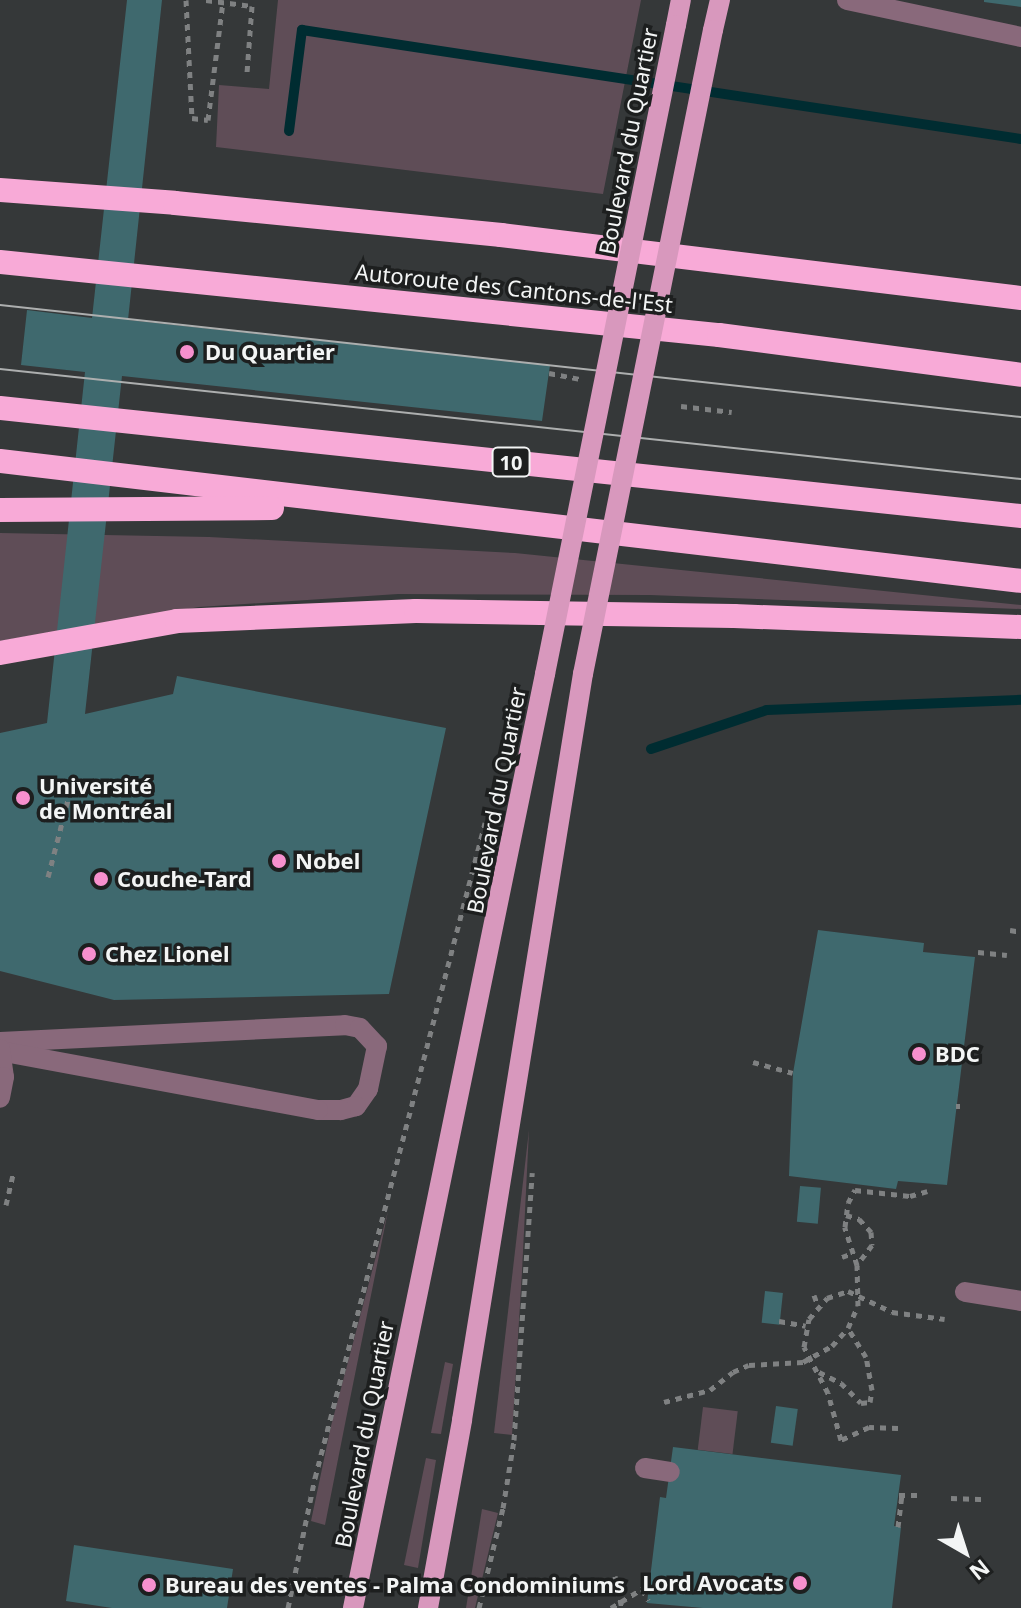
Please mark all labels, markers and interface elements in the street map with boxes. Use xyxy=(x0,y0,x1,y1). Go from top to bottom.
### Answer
street label: Boulevard du Quartier xyxy=(593,25,663,257)
street label: Autoroute des Cantons-de-l'Est xyxy=(354,258,674,318)
place label: Du Quartier xyxy=(205,339,335,365)
marker: Du Quartier xyxy=(176,341,198,363)
road number: 10 xyxy=(491,446,531,478)
street label: Boulevard du Quartier xyxy=(461,684,531,916)
place label: Université de Montréal xyxy=(39,772,172,824)
marker: Université de Montréal xyxy=(14,789,32,807)
place label: Nobel xyxy=(295,848,360,874)
marker: Nobel xyxy=(270,852,288,870)
place label: Couche-Tard xyxy=(117,866,252,892)
marker: Couche-Tard xyxy=(92,870,110,888)
place label: Chez Lionel xyxy=(105,941,230,967)
marker: Chez Lionel xyxy=(80,945,98,963)
place label: BDC xyxy=(935,1041,980,1067)
marker: BDC xyxy=(910,1045,928,1063)
street label: Boulevard du Quartier xyxy=(329,1318,399,1550)
north arrow xyxy=(925,1512,1005,1592)
text: N xyxy=(964,1553,997,1588)
place label: Lord Avocats xyxy=(642,1570,784,1596)
place label: Bureau des ventes - Palma Condominiums xyxy=(165,1572,625,1598)
marker: Lord Avocats xyxy=(791,1574,809,1592)
marker: Bureau des ventes - Palma Condominiums xyxy=(140,1576,158,1594)

